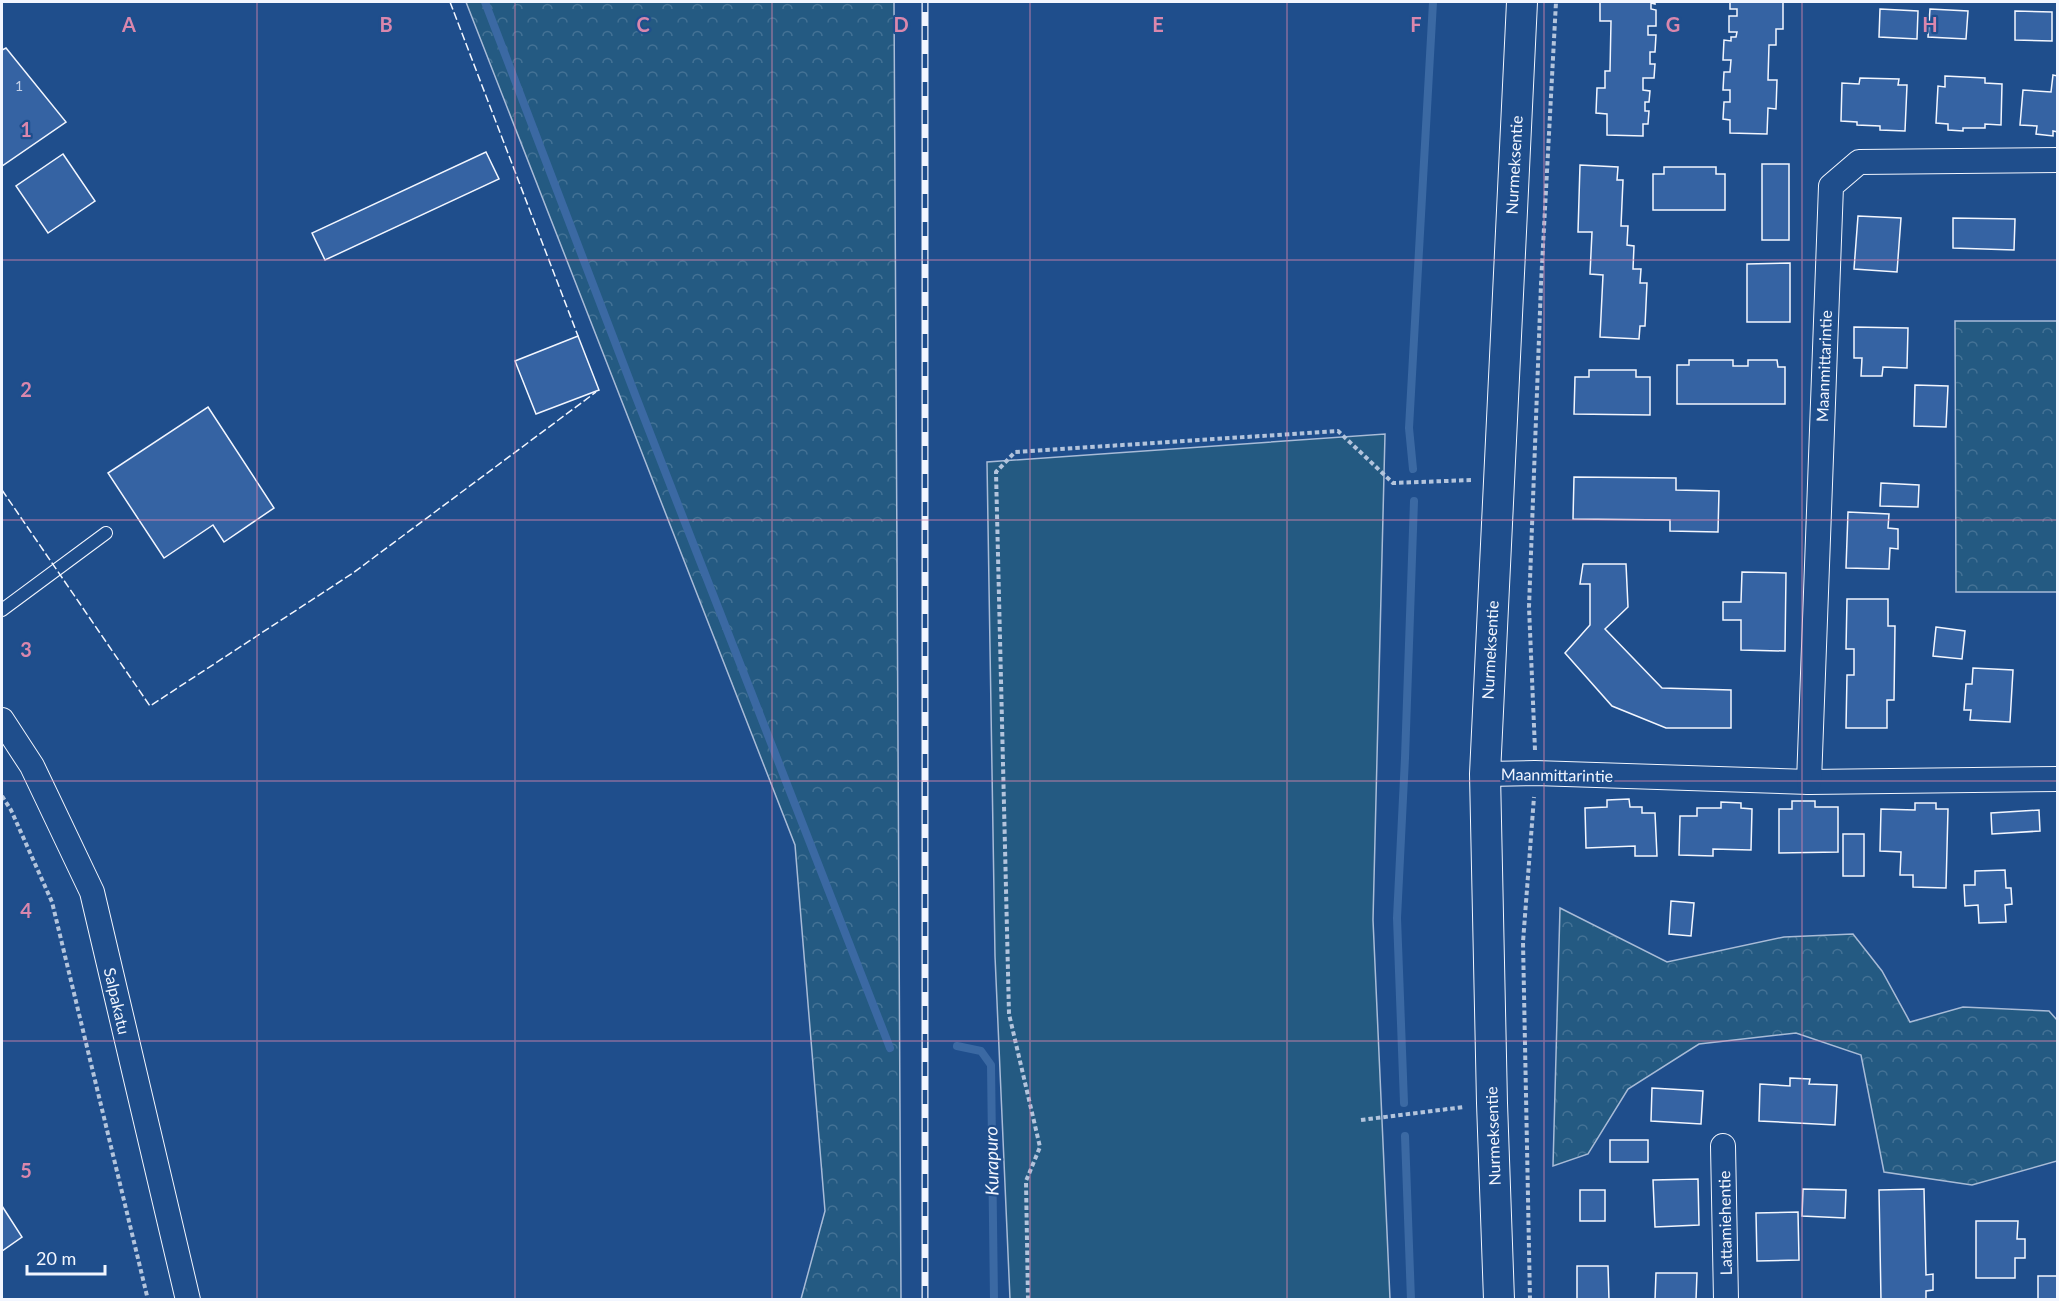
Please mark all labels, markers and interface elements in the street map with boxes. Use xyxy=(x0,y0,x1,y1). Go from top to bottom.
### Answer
text: A xyxy=(121,12,136,36)
text: B xyxy=(379,12,393,36)
text: C xyxy=(636,12,650,36)
text: D xyxy=(893,12,909,36)
text: E xyxy=(1152,12,1164,36)
text: F xyxy=(1410,12,1422,36)
text: G xyxy=(1666,12,1680,36)
text: H xyxy=(1922,12,1938,36)
house number: 1 xyxy=(15,77,23,94)
street label: Nurmeksentie xyxy=(1501,115,1526,215)
text: 1 xyxy=(20,117,32,141)
street label: Maanmittarintie xyxy=(1812,310,1835,422)
text: 2 xyxy=(20,377,32,401)
street label: Nurmeksentie xyxy=(1477,600,1502,700)
text: 3 xyxy=(20,637,32,661)
street label: Maanmittarintie xyxy=(1501,764,1613,785)
text: 4 xyxy=(20,898,32,922)
street label: Salpakatu xyxy=(101,966,134,1036)
street label: Nurmeksentie xyxy=(1481,1086,1504,1186)
water label: Kurapuro xyxy=(979,1126,1003,1196)
text: 5 xyxy=(20,1158,32,1182)
street label: Lattamiehentie xyxy=(1714,1170,1735,1276)
scale bar xyxy=(27,1238,105,1276)
text: 20 m xyxy=(36,1247,76,1269)

